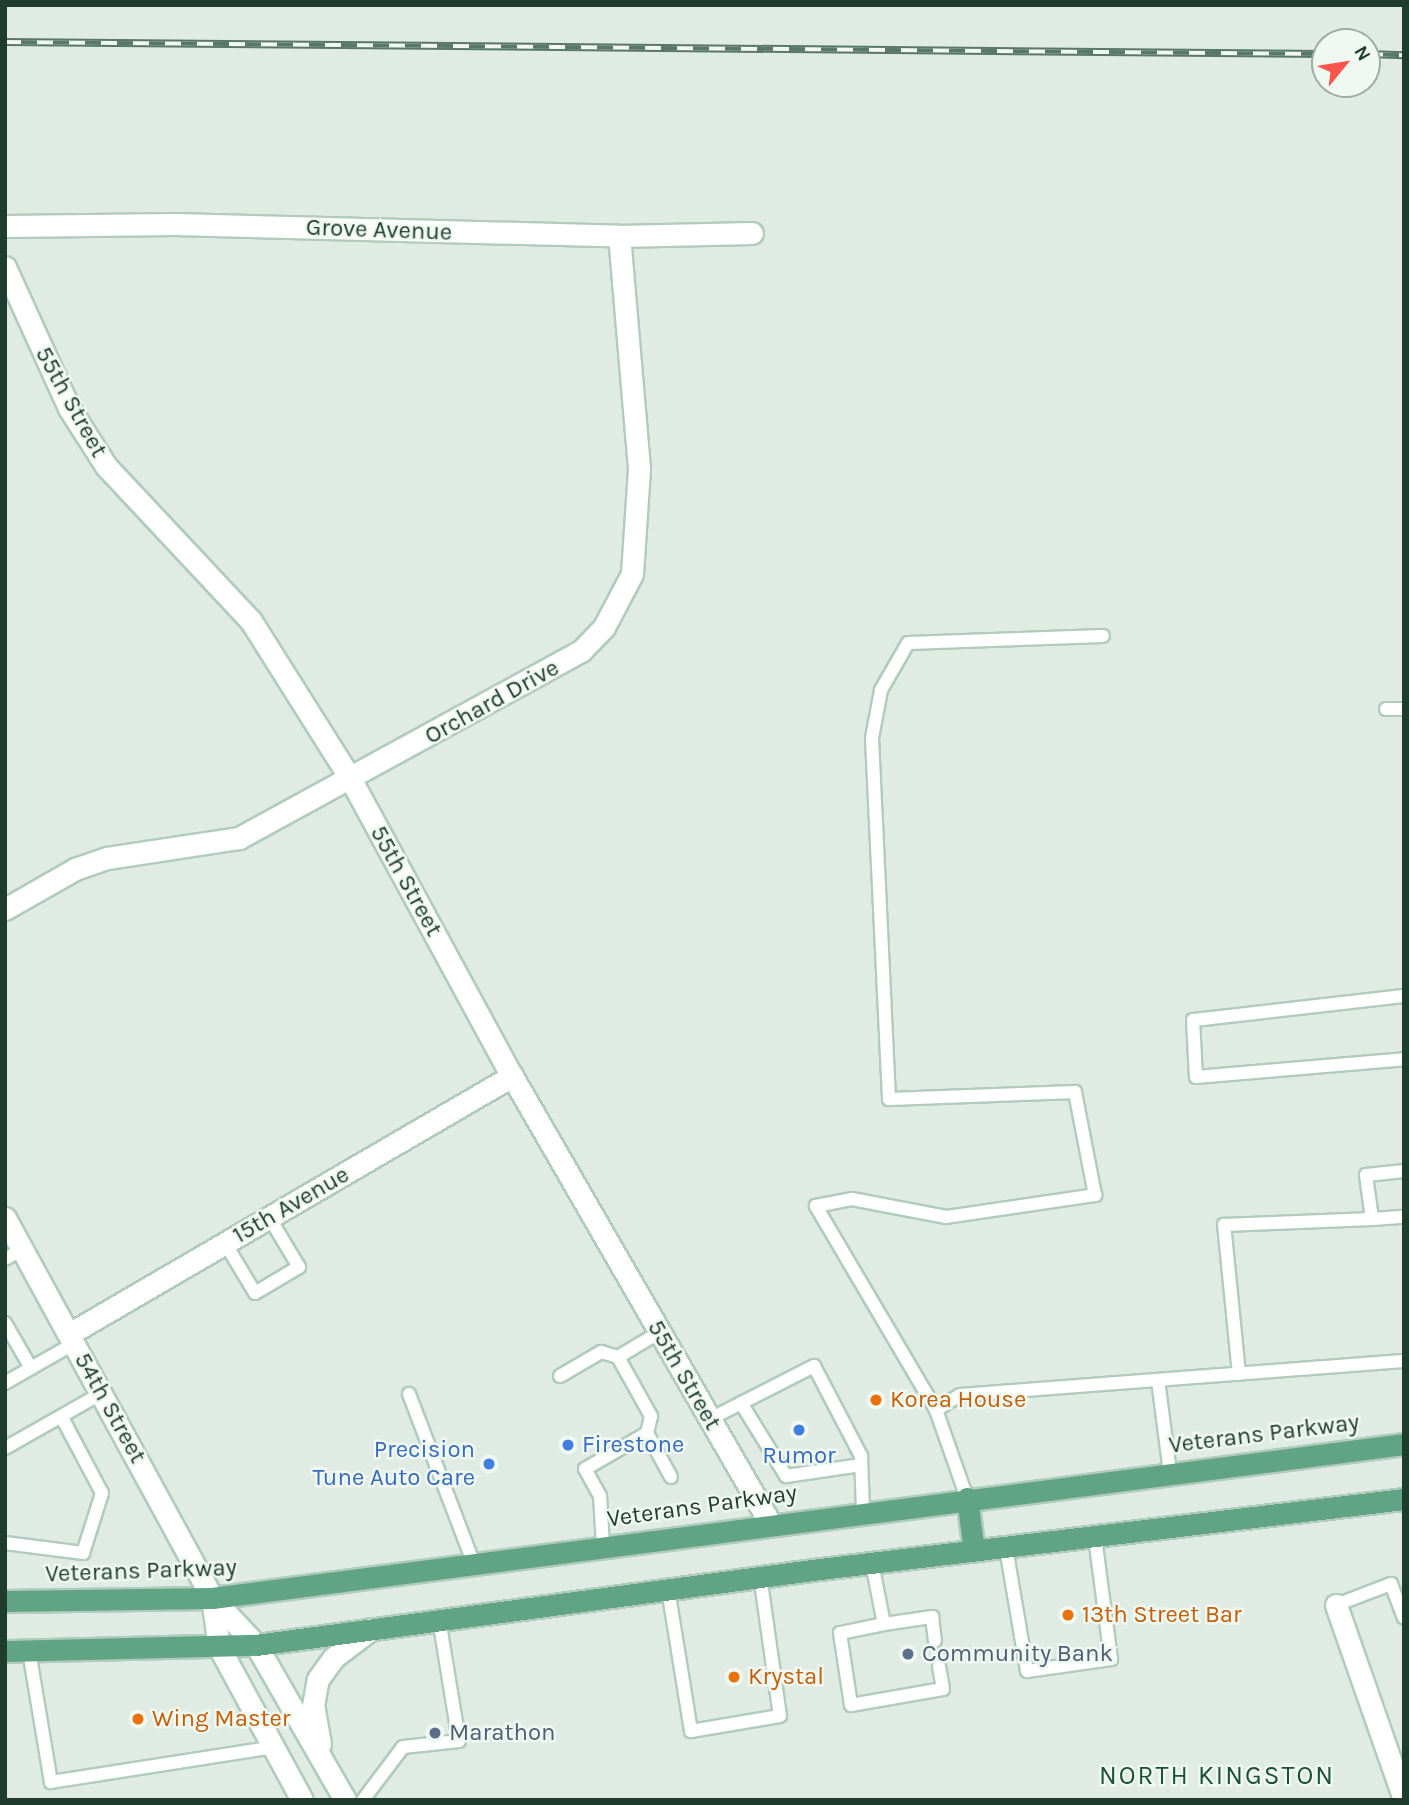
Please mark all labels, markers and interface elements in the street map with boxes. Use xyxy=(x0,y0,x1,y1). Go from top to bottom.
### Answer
north arrow xyxy=(1311,28,1381,98)
text: N xyxy=(1350,42,1375,65)
street label: Grove Avenue xyxy=(305,213,453,247)
street label: 55th Street xyxy=(29,342,113,462)
street label: Orchard Drive xyxy=(420,653,564,751)
street label: 55th Street xyxy=(364,821,448,941)
street label: 15th Avenue xyxy=(228,1160,354,1250)
street label: 55th Street xyxy=(641,1315,727,1435)
street label: 54th Street xyxy=(68,1348,152,1468)
place label: Korea House xyxy=(890,1386,1026,1414)
marker: Korea House xyxy=(868,1392,884,1408)
street label: Veterans Parkway xyxy=(1167,1408,1361,1460)
marker: Rumor xyxy=(791,1422,807,1438)
place label: Firestone xyxy=(582,1431,684,1459)
place label: Precision Tune Auto Care xyxy=(313,1436,475,1492)
marker: Firestone xyxy=(560,1437,576,1453)
place label: Rumor xyxy=(762,1442,836,1470)
marker: Precision Tune Auto Care xyxy=(481,1456,497,1472)
street label: Veterans Parkway xyxy=(605,1478,799,1534)
street label: Veterans Parkway xyxy=(45,1553,237,1589)
place label: 13th Street Bar xyxy=(1082,1601,1242,1629)
marker: 13th Street Bar xyxy=(1060,1607,1076,1623)
place label: Community Bank xyxy=(922,1640,1113,1668)
marker: Community Bank xyxy=(900,1646,916,1662)
place label: Krystal xyxy=(748,1663,824,1691)
marker: Krystal xyxy=(726,1669,742,1685)
place label: Wing Master xyxy=(152,1705,291,1733)
marker: Wing Master xyxy=(130,1711,146,1727)
place label: Marathon xyxy=(449,1719,556,1747)
marker: Marathon xyxy=(427,1725,443,1741)
district label: NORTH KINGSTON xyxy=(1101,1760,1333,1792)

